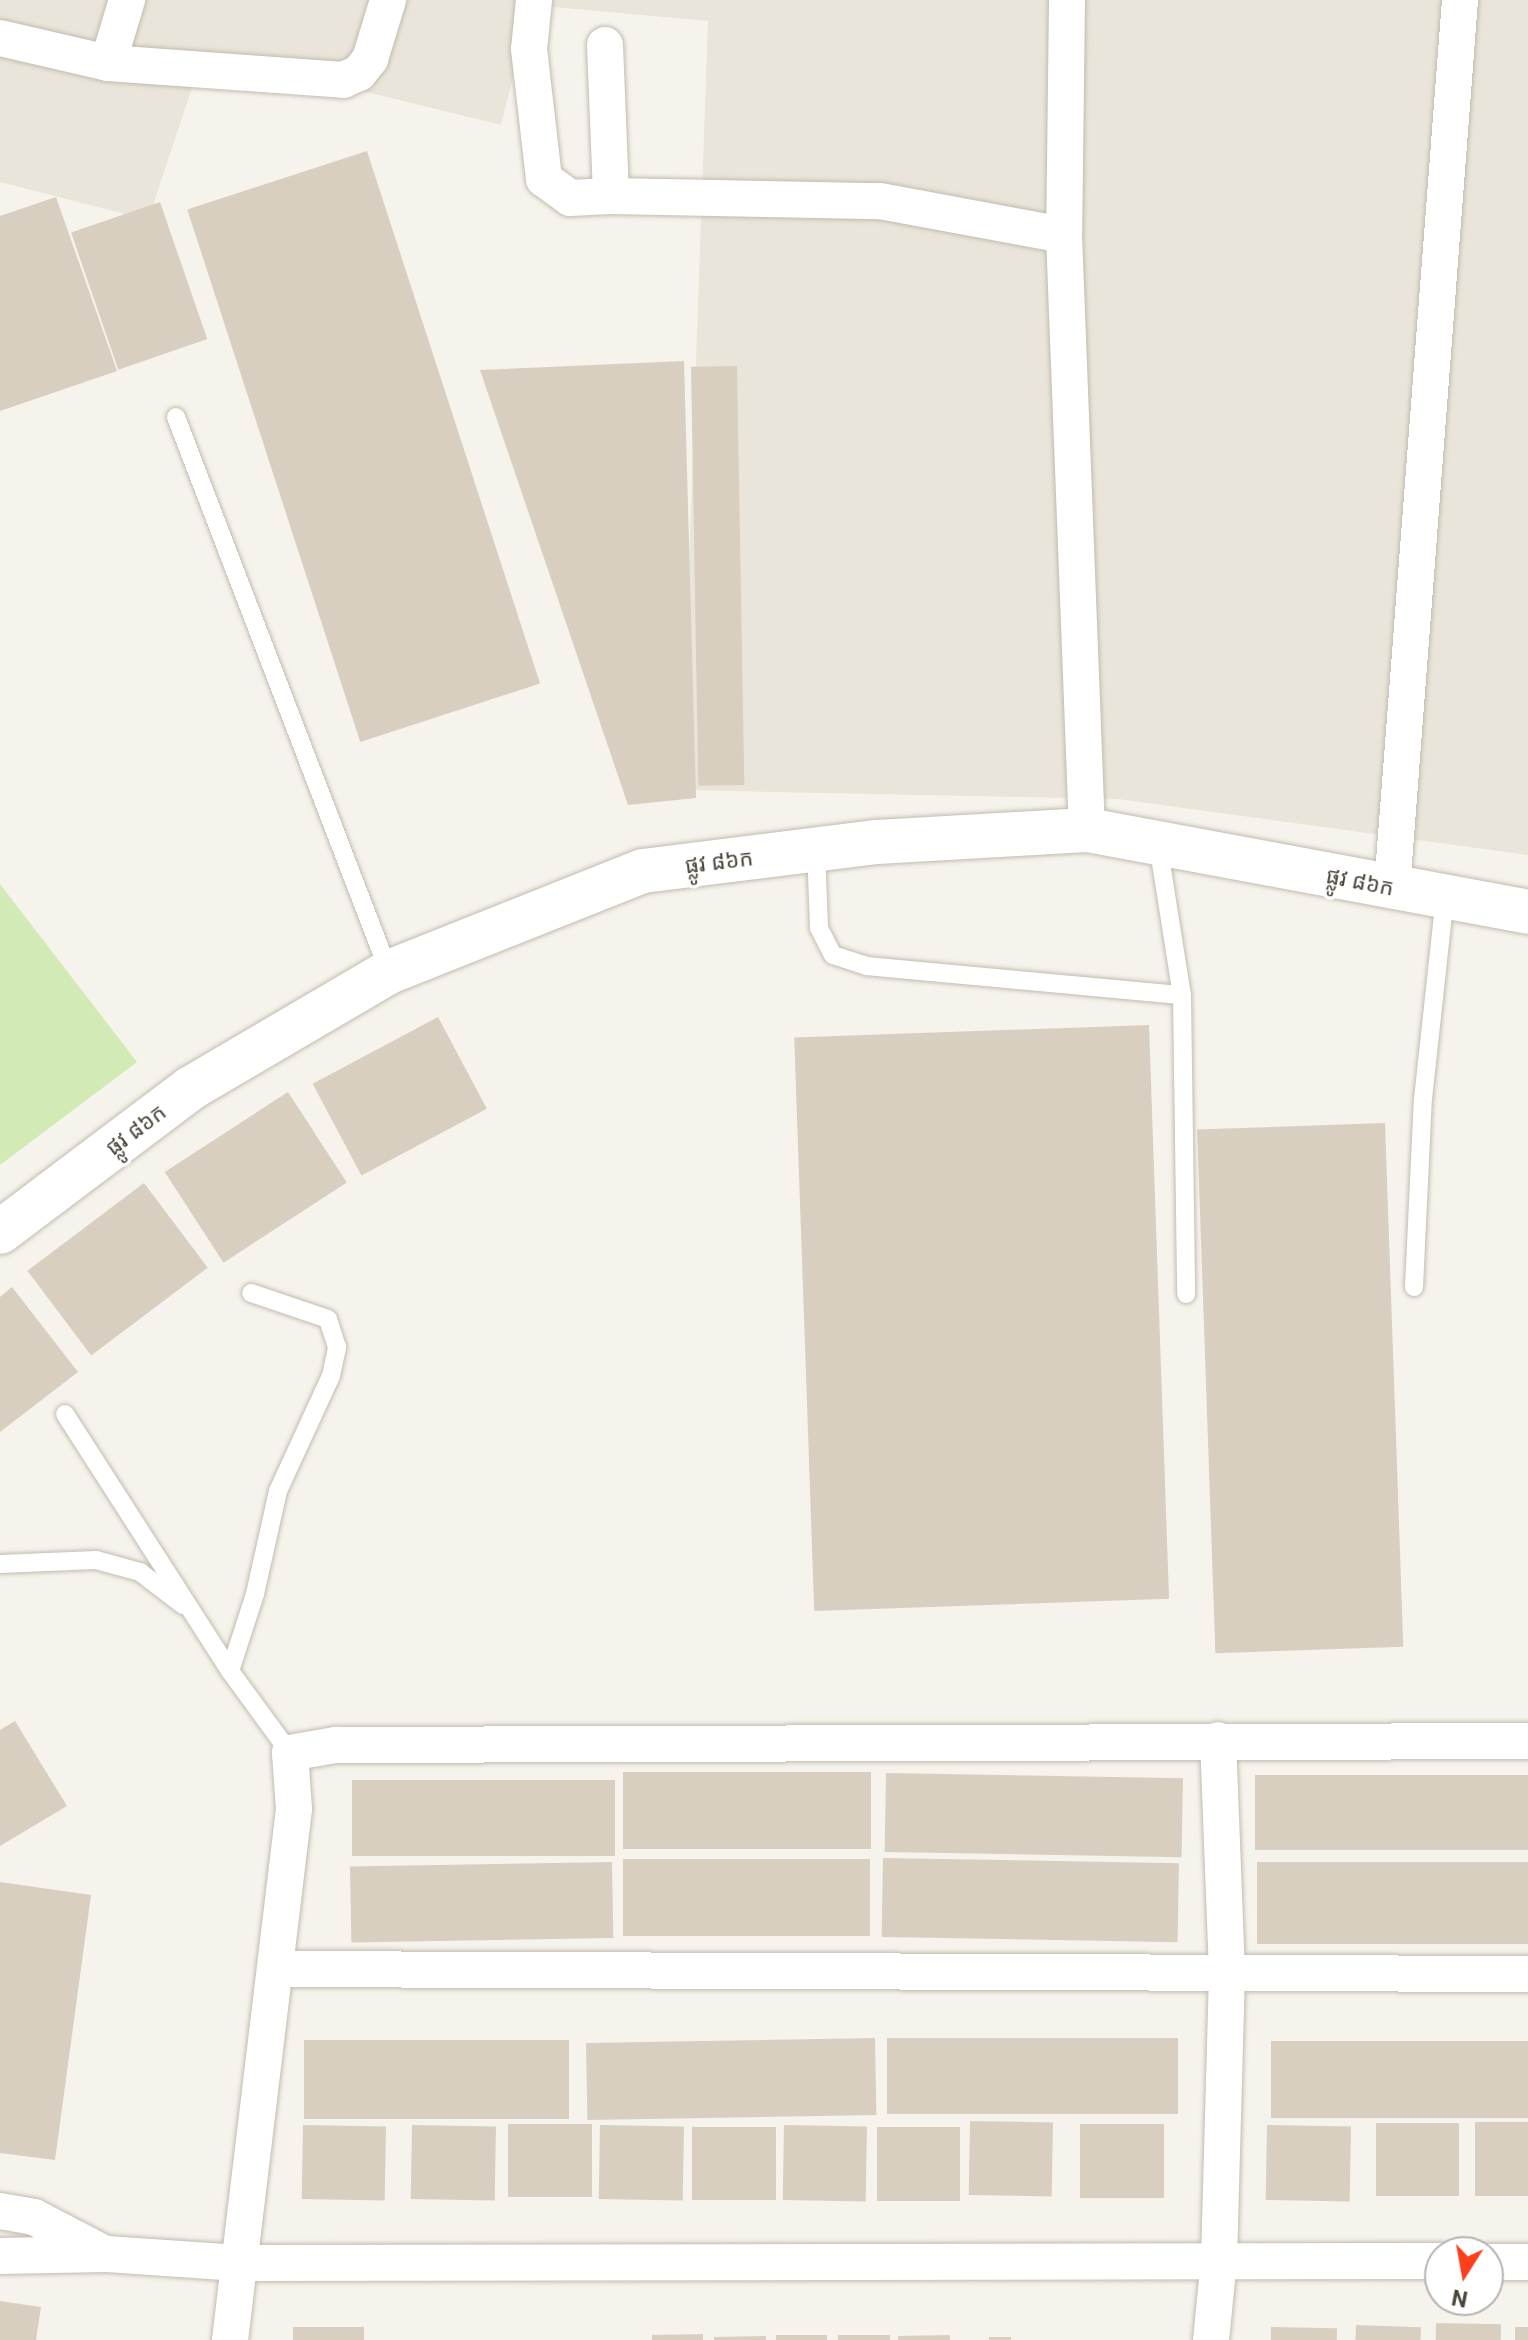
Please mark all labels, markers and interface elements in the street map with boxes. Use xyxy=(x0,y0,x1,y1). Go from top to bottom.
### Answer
street label: ផ្លូវ ៨៦ក xyxy=(683,845,755,879)
street label: ផ្លូវ ៨៦ក xyxy=(1324,863,1396,901)
street label: ផ្លូវ ៨៦ក xyxy=(101,1099,171,1161)
north arrow xyxy=(1424,2236,1504,2316)
text: N xyxy=(1450,2284,1470,2312)

